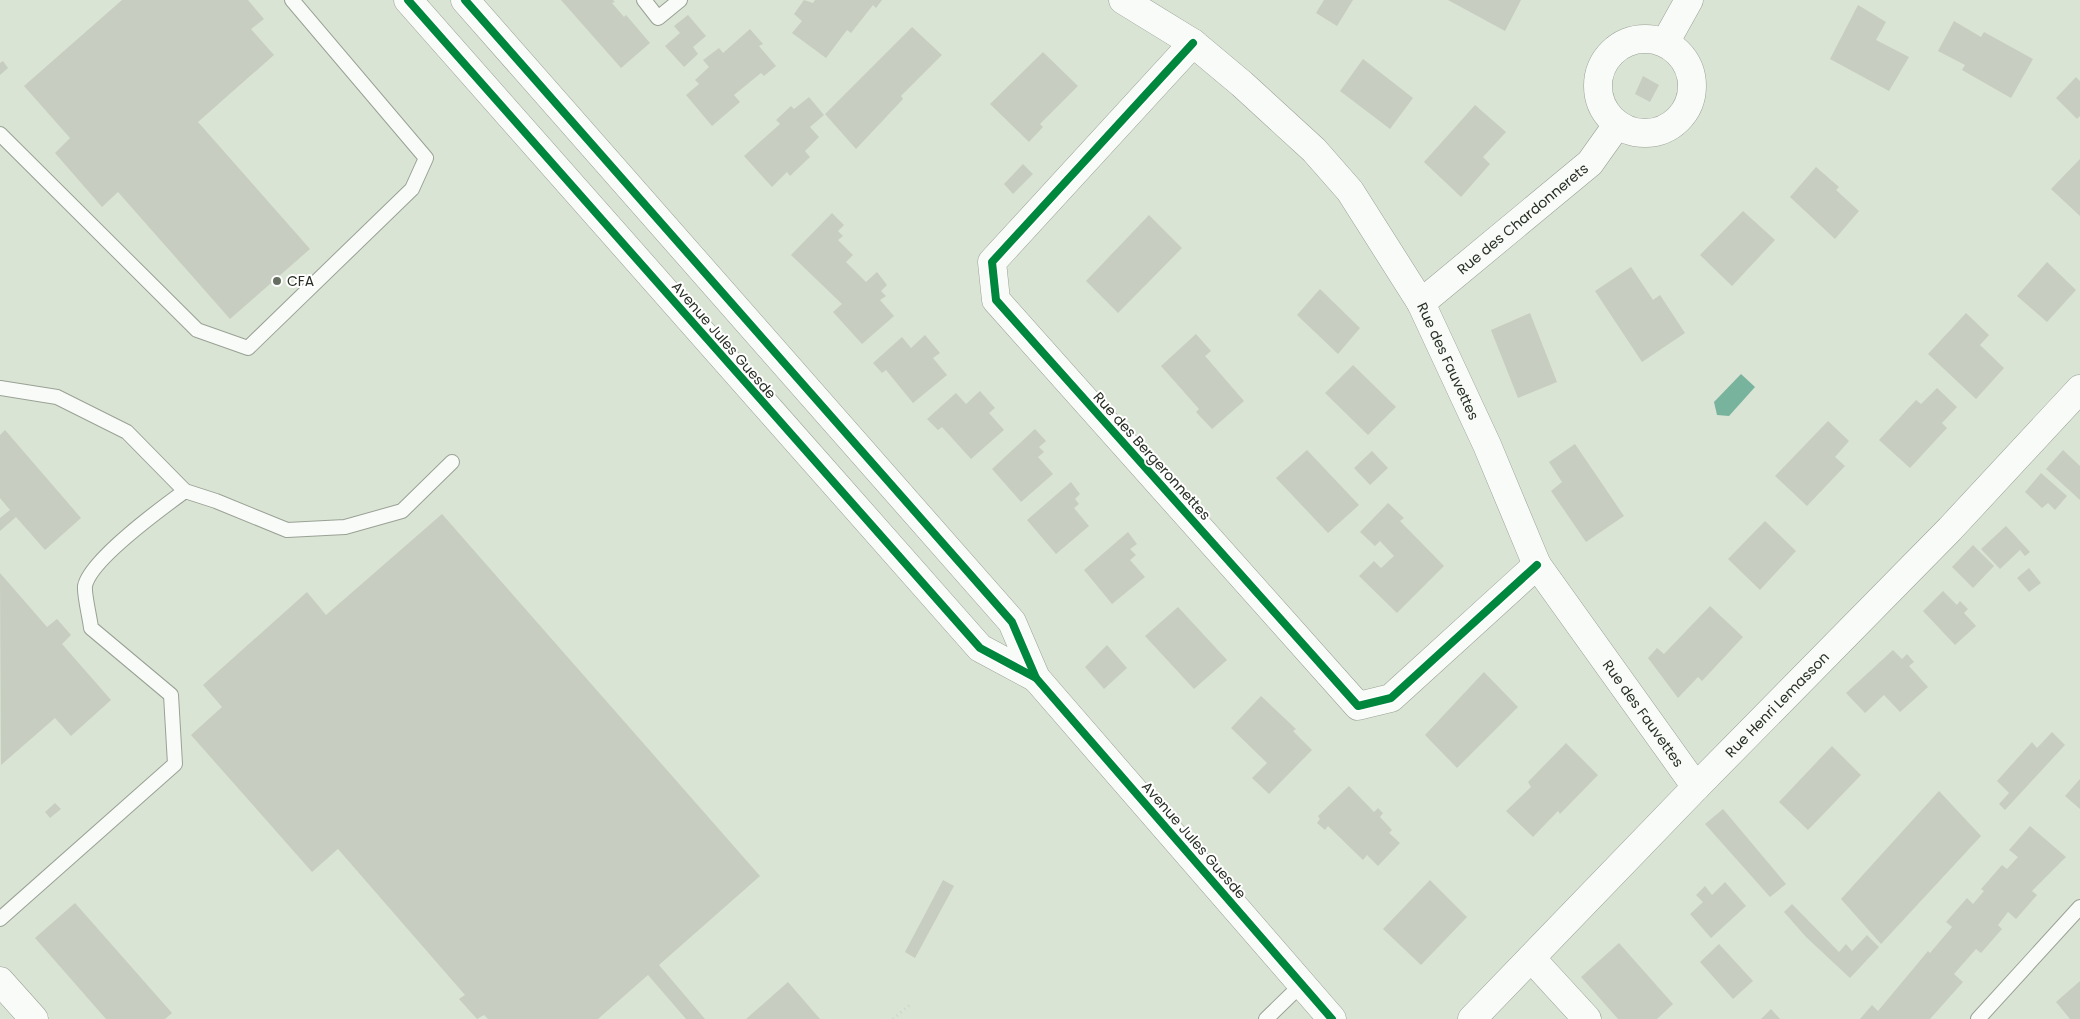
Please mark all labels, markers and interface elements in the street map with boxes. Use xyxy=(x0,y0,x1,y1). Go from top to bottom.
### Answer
street label: Rue des Chardonnerets xyxy=(1453,158,1593,279)
place label: CFA xyxy=(287,271,314,291)
marker: CFA xyxy=(271,275,283,287)
street label: Avenue Jules Guesde xyxy=(667,277,781,403)
street label: Rue des Fauvettes xyxy=(1412,299,1484,423)
street label: Rue des Bergeronnettes xyxy=(1089,387,1215,525)
street label: Rue Henri Lemasson xyxy=(1720,647,1834,762)
street label: Rue des Fauvettes xyxy=(1598,656,1689,771)
street label: Avenue Jules Guesde xyxy=(1137,777,1251,903)

